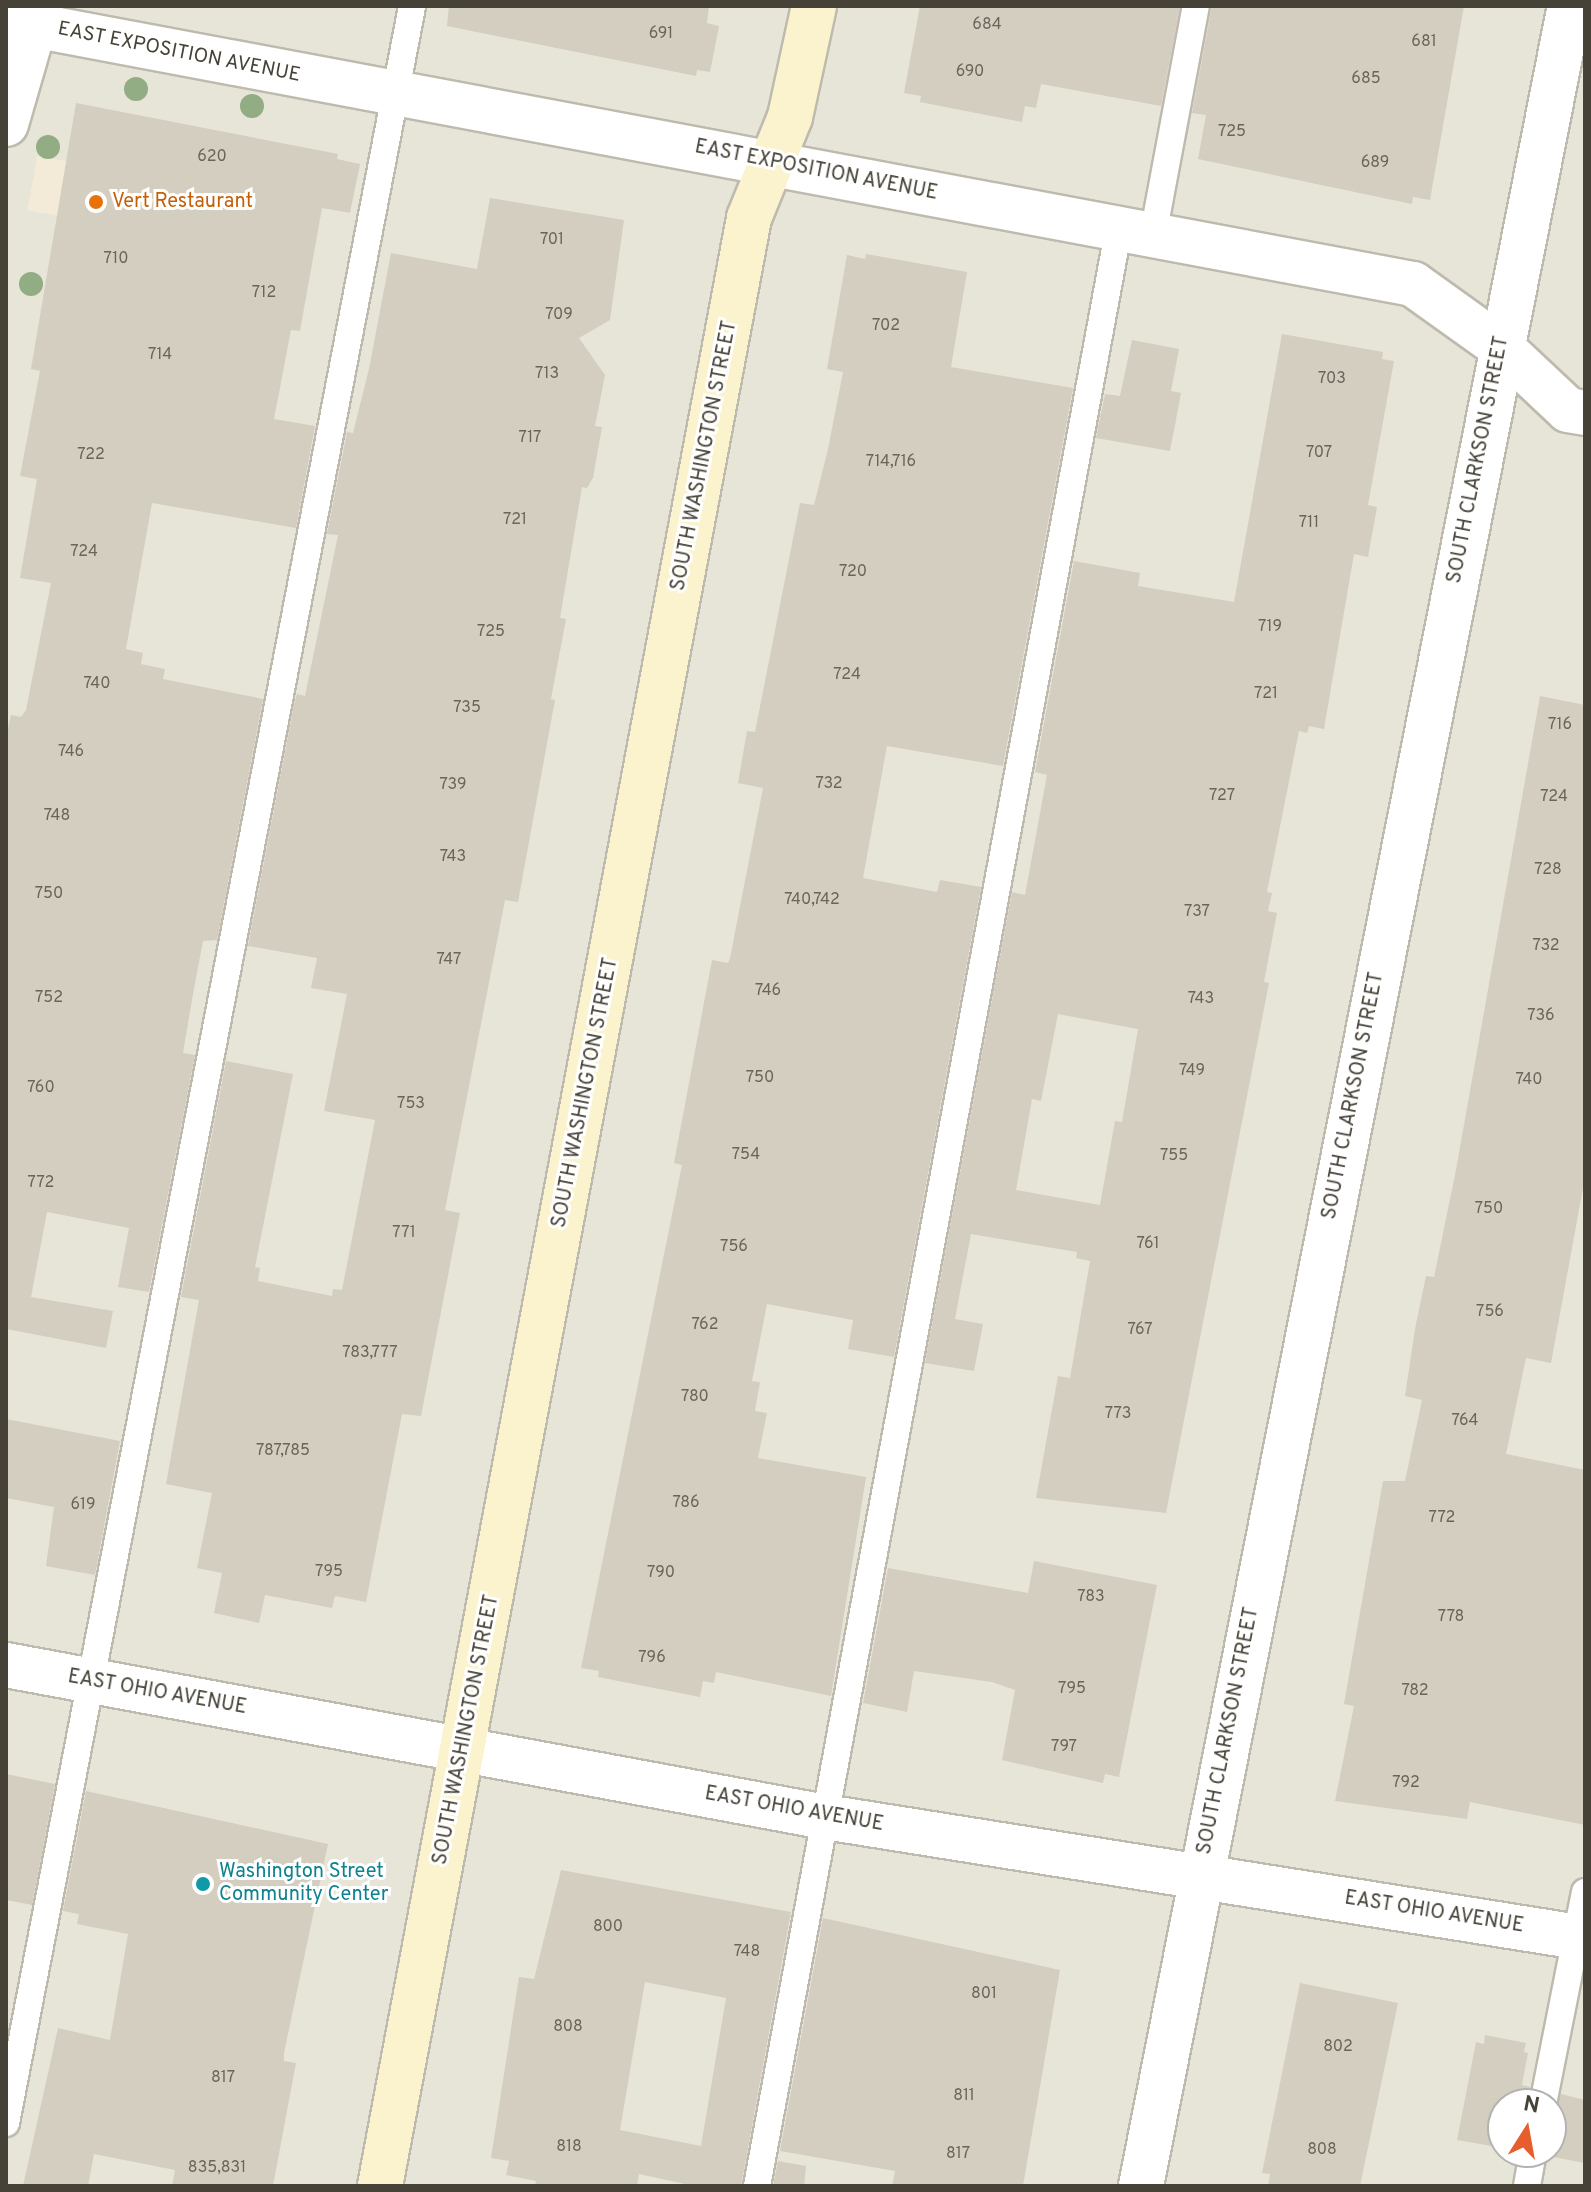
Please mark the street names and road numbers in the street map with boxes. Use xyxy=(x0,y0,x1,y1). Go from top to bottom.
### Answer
street label: EAST EXPOSITION AVENUE xyxy=(55,18,303,88)
street label: EAST EXPOSITION AVENUE xyxy=(692,136,940,206)
street label: SOUTH WASHINGTON STREET xyxy=(667,319,743,593)
street label: SOUTH CLARKSON STREET xyxy=(1443,334,1515,586)
street label: SOUTH WASHINGTON STREET xyxy=(548,956,624,1230)
street label: SOUTH CLARKSON STREET xyxy=(1318,970,1390,1222)
street label: SOUTH WASHINGTON STREET xyxy=(429,1593,505,1867)
street label: SOUTH CLARKSON STREET xyxy=(1193,1605,1265,1857)
street label: EAST OHIO AVENUE xyxy=(65,1665,249,1721)
street label: EAST OHIO AVENUE xyxy=(702,1782,886,1838)
street label: EAST OHIO AVENUE xyxy=(1342,1887,1526,1939)

